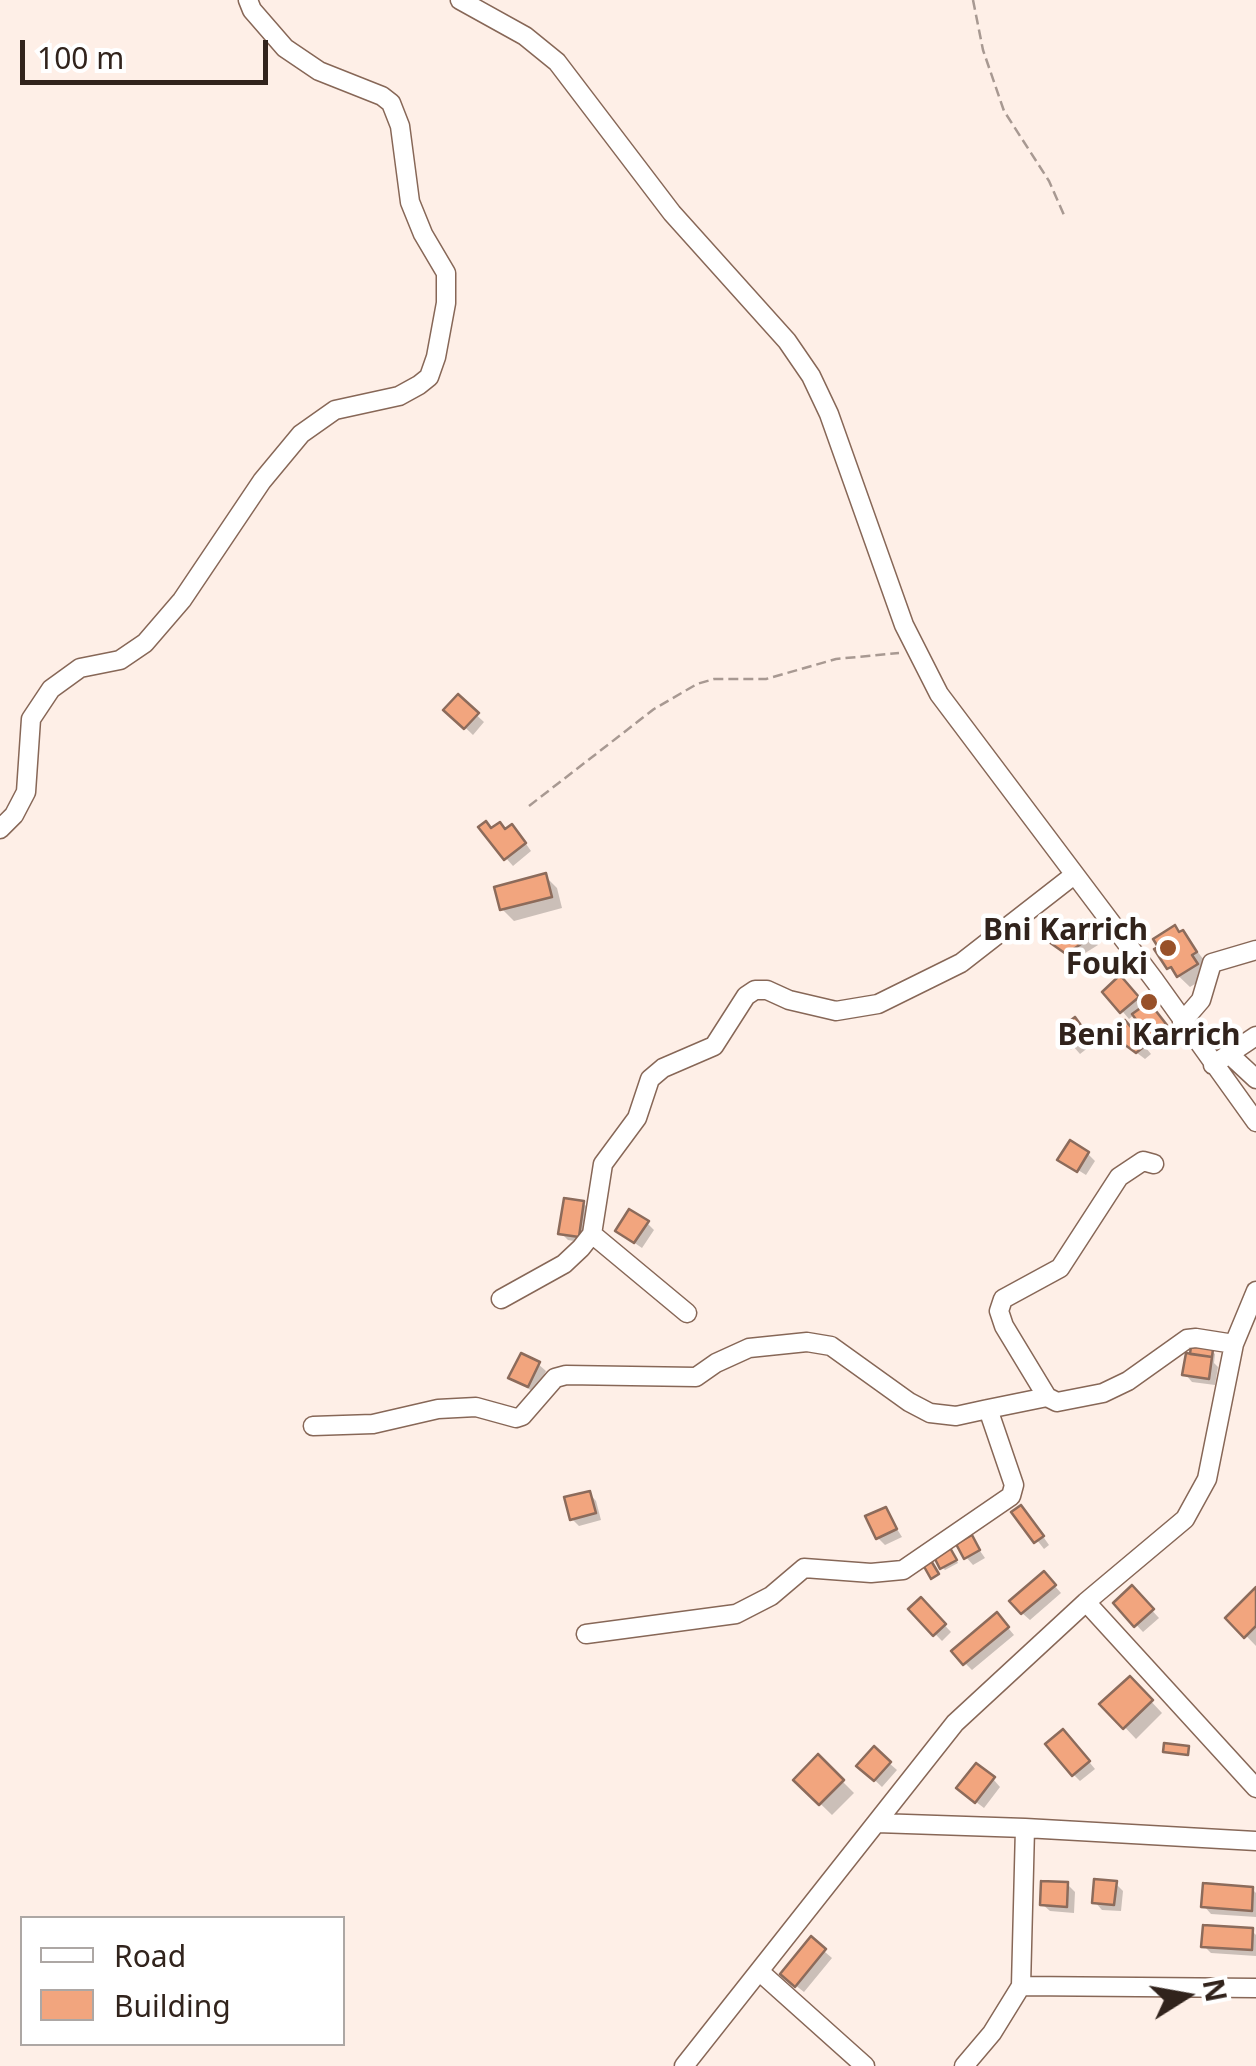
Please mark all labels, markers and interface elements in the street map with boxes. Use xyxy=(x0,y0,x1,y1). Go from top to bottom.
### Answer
scale bar xyxy=(25,20,272,82)
text: 100 m xyxy=(37,37,124,78)
place label: Bni Karrich Fouki xyxy=(983,913,1148,984)
marker: Bni Karrich Fouki xyxy=(1157,937,1179,959)
marker: Beni Karrich xyxy=(1138,991,1160,1013)
place label: Beni Karrich xyxy=(1058,1018,1240,1054)
legend xyxy=(20,1916,345,2046)
text: Road xyxy=(114,1935,186,1976)
north arrow xyxy=(1136,1946,1236,2046)
text: N xyxy=(1195,1975,1236,2005)
text: Building xyxy=(114,1985,231,2026)

